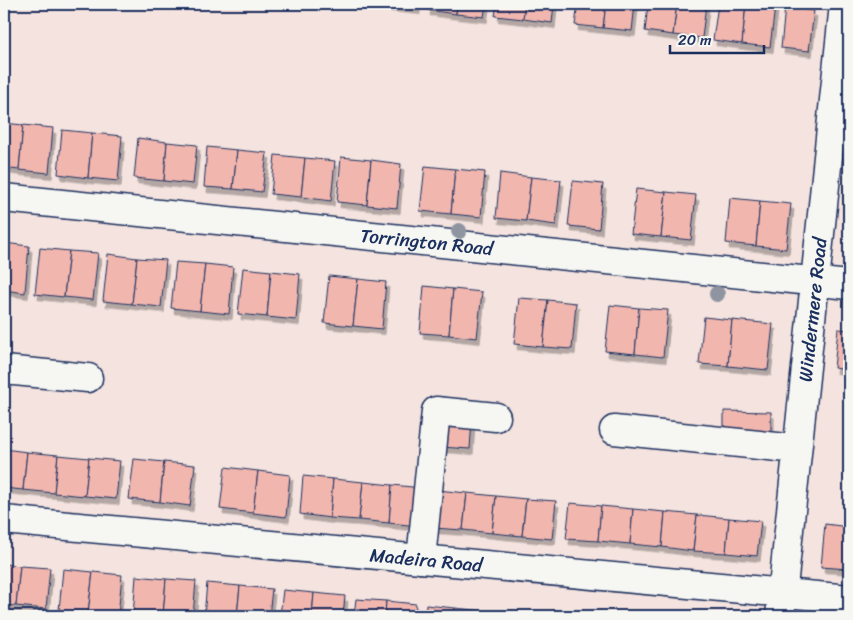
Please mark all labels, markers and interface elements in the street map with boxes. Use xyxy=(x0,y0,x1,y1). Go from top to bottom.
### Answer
scale bar xyxy=(670,22,764,54)
text: 20 m xyxy=(678,27,712,53)
street label: Torrington Road xyxy=(359,219,497,265)
street label: Windermere Road xyxy=(789,234,837,383)
street label: Madeira Road xyxy=(368,538,486,582)

